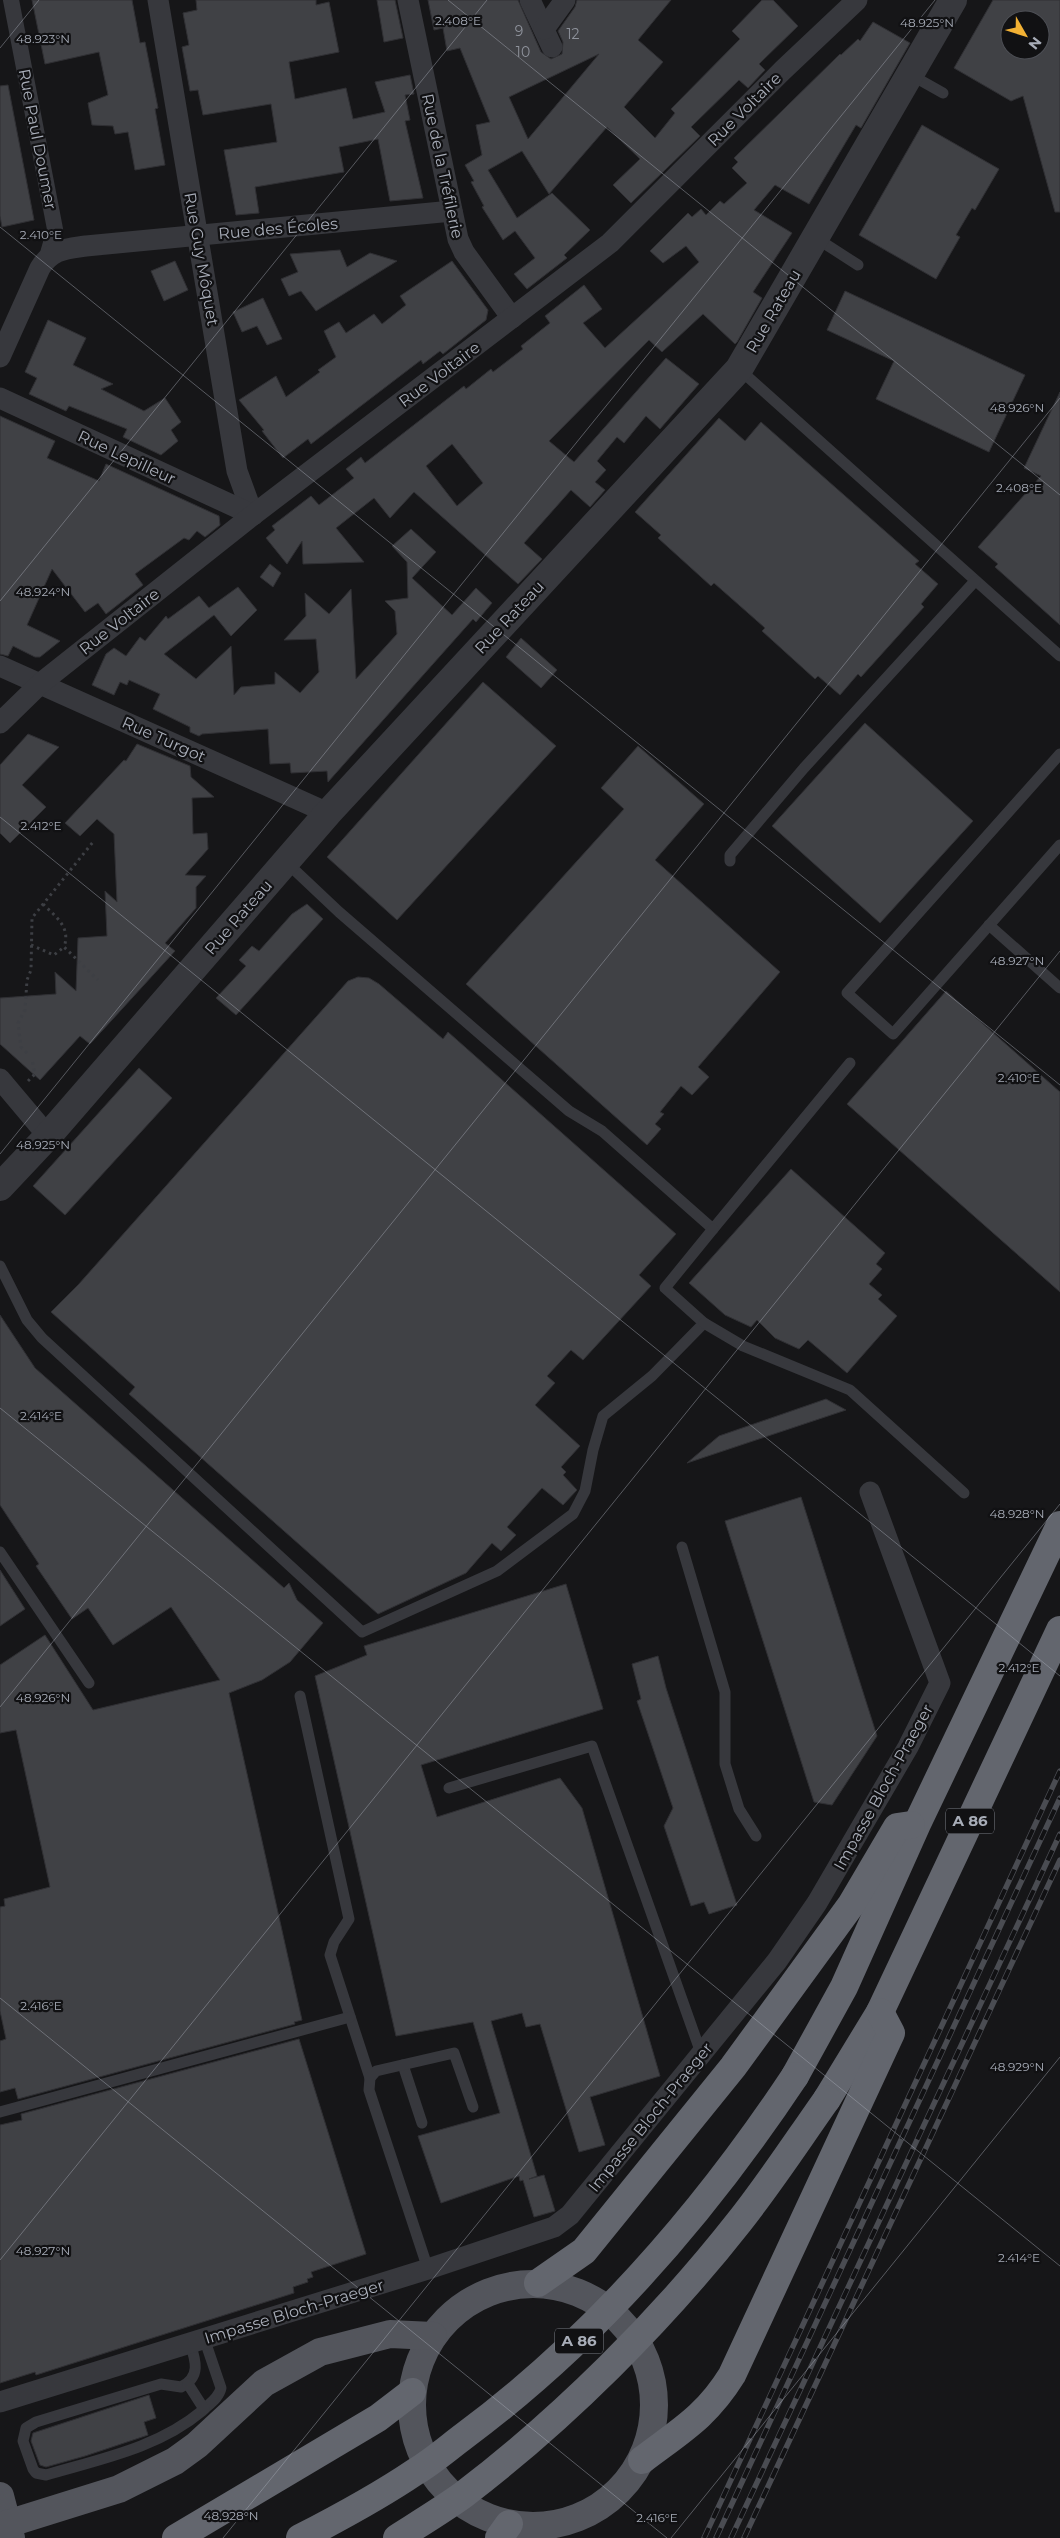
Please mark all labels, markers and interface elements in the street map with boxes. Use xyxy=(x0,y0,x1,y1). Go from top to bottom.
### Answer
north arrow xyxy=(1000,10,1050,60)
text: 2.408°E xyxy=(435,13,481,28)
text: 48.925°N xyxy=(900,15,954,30)
house number: 9 xyxy=(515,22,523,40)
house number: 12 xyxy=(566,25,580,43)
text: 48.923°N xyxy=(16,31,70,46)
text: N xyxy=(1025,33,1046,53)
house number: 10 xyxy=(516,43,530,61)
street label: Rue Paul Doumer xyxy=(15,67,60,211)
street label: Rue Voltaire xyxy=(704,69,785,150)
street label: Rue de la Tréfilerie xyxy=(418,92,467,240)
street label: Rue Guy Môquet xyxy=(180,191,223,328)
street label: Rue des Écoles xyxy=(217,214,339,243)
text: 2.410°E xyxy=(20,227,62,242)
street label: Rue Rateau xyxy=(742,266,805,356)
street label: Rue Voltaire xyxy=(395,338,484,411)
text: 48.926°N xyxy=(990,400,1044,415)
street label: Rue Lepilleur xyxy=(75,427,179,488)
text: 2.408°E xyxy=(996,480,1042,495)
street label: Rue Rateau xyxy=(471,577,548,658)
text: 48.924°N xyxy=(16,584,70,599)
street label: Rue Voltaire xyxy=(75,584,163,659)
street label: Rue Turgot xyxy=(119,713,209,767)
text: 2.412°E xyxy=(20,818,62,833)
street label: Rue Rateau xyxy=(201,876,276,959)
text: 48.927°N xyxy=(990,953,1044,968)
text: 2.410°E xyxy=(998,1070,1040,1085)
text: 48.925°N xyxy=(16,1137,70,1152)
text: 2.414°E xyxy=(20,1408,62,1423)
text: 48.928°N xyxy=(990,1506,1044,1521)
text: 2.412°E xyxy=(998,1660,1040,1675)
text: 48.926°N xyxy=(16,1690,70,1705)
street label: Impasse Bloch-Praeger xyxy=(830,1701,937,1874)
road number: A 86 xyxy=(946,1808,994,1834)
text: 2.416°E xyxy=(20,1998,62,2013)
street label: Impasse Bloch-Praeger xyxy=(584,2039,717,2196)
text: 48.929°N xyxy=(990,2059,1044,2074)
text: 48.927°N xyxy=(16,2243,70,2258)
text: 2.414°E xyxy=(998,2250,1040,2265)
street label: Impasse Bloch-Praeger xyxy=(202,2275,386,2348)
road number: A 86 xyxy=(555,2328,603,2354)
text: 48.928°N xyxy=(204,2508,258,2523)
text: 2.416°E xyxy=(636,2510,678,2525)

